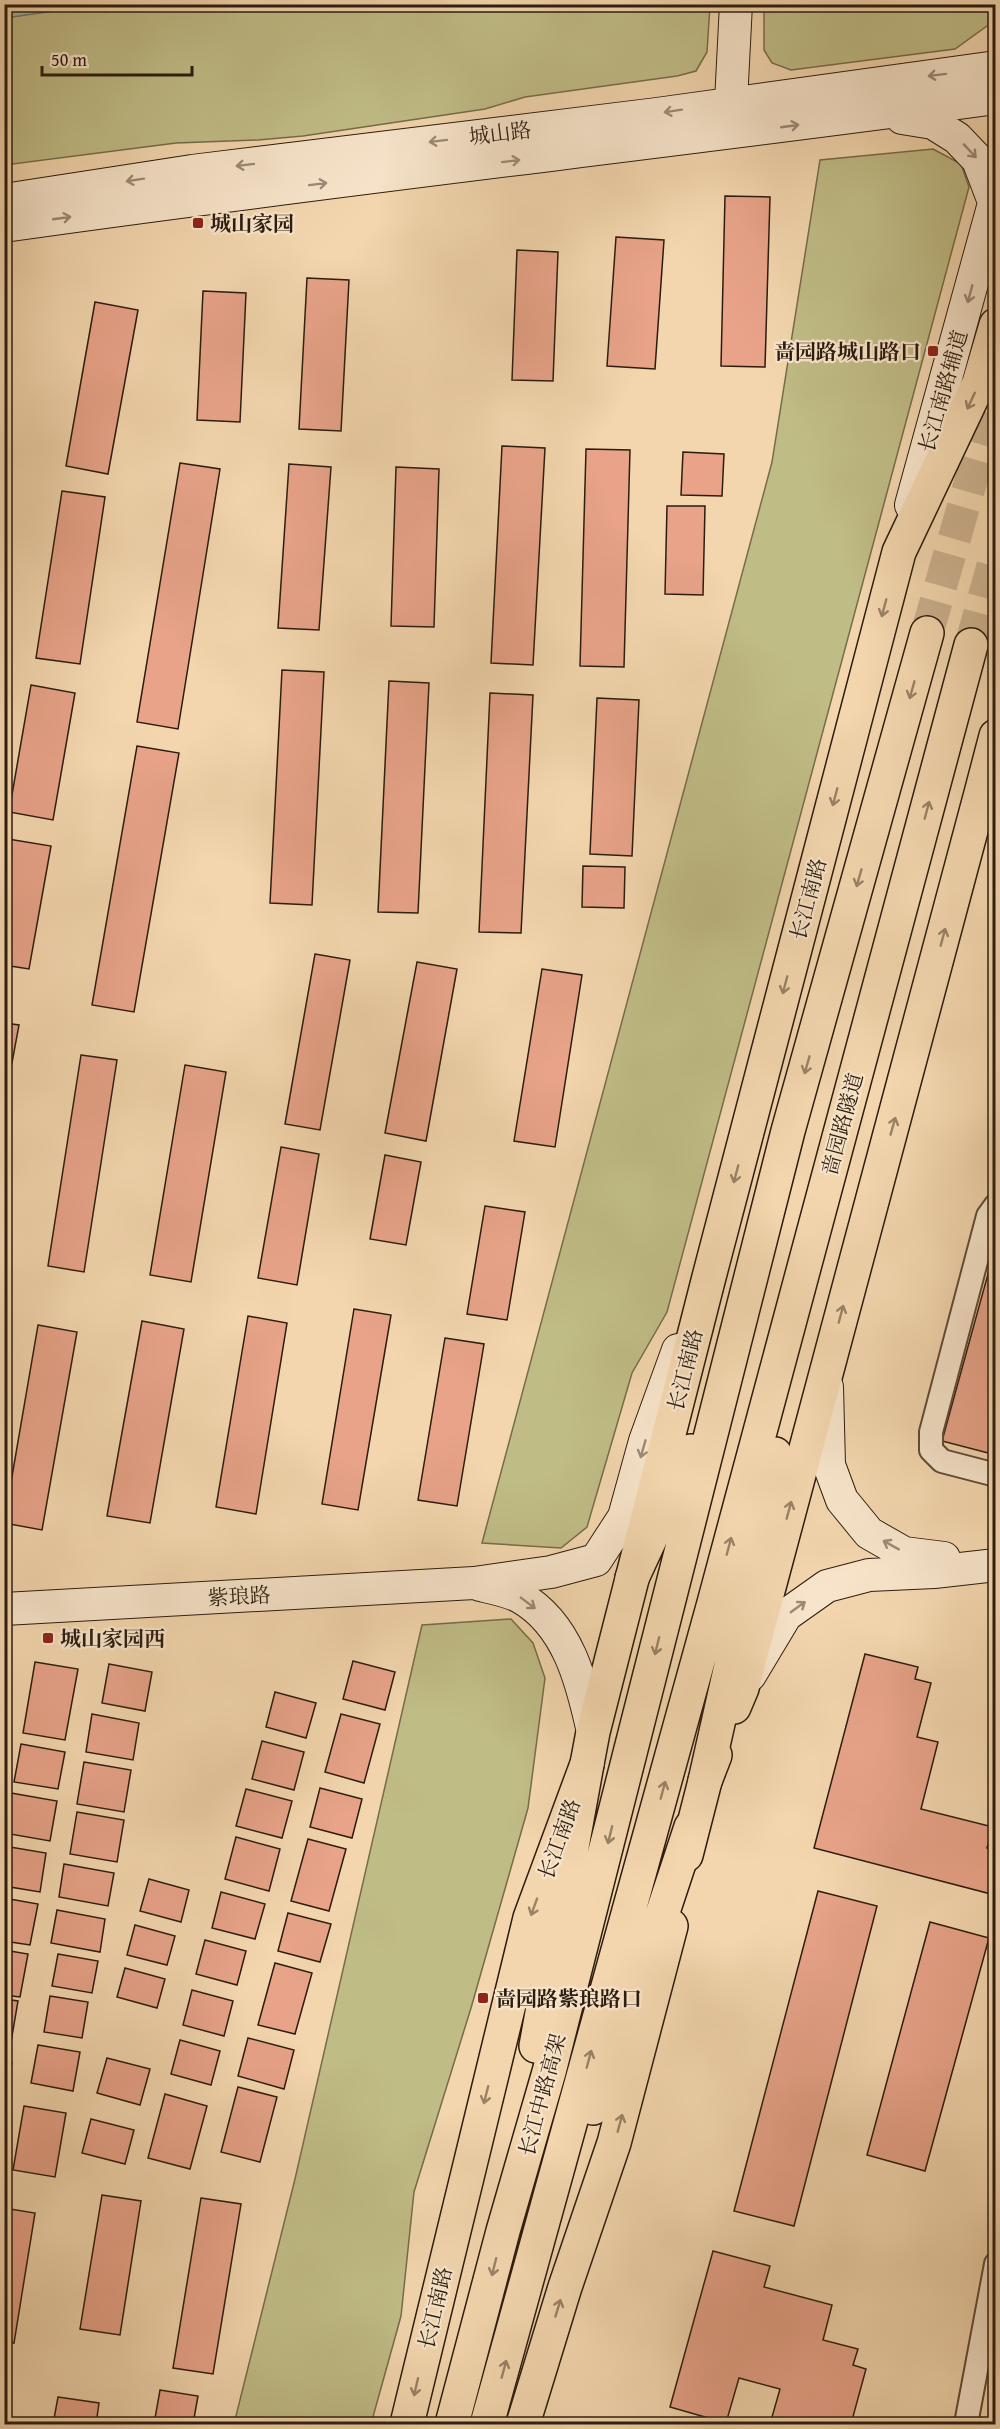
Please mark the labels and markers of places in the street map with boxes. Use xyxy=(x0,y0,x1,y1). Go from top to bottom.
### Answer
place label: 城山家园 xyxy=(210,208,294,239)
marker: 城山家园 xyxy=(191,216,205,230)
place label: 啬园路城山路口 xyxy=(774,336,921,367)
marker: 啬园路城山路口 xyxy=(926,344,940,358)
place label: 城山家园西 xyxy=(60,1623,165,1654)
marker: 城山家园西 xyxy=(41,1631,55,1645)
place label: 啬园路紫琅路口 xyxy=(495,1983,642,2014)
marker: 啬园路紫琅路口 xyxy=(476,1991,490,2005)

